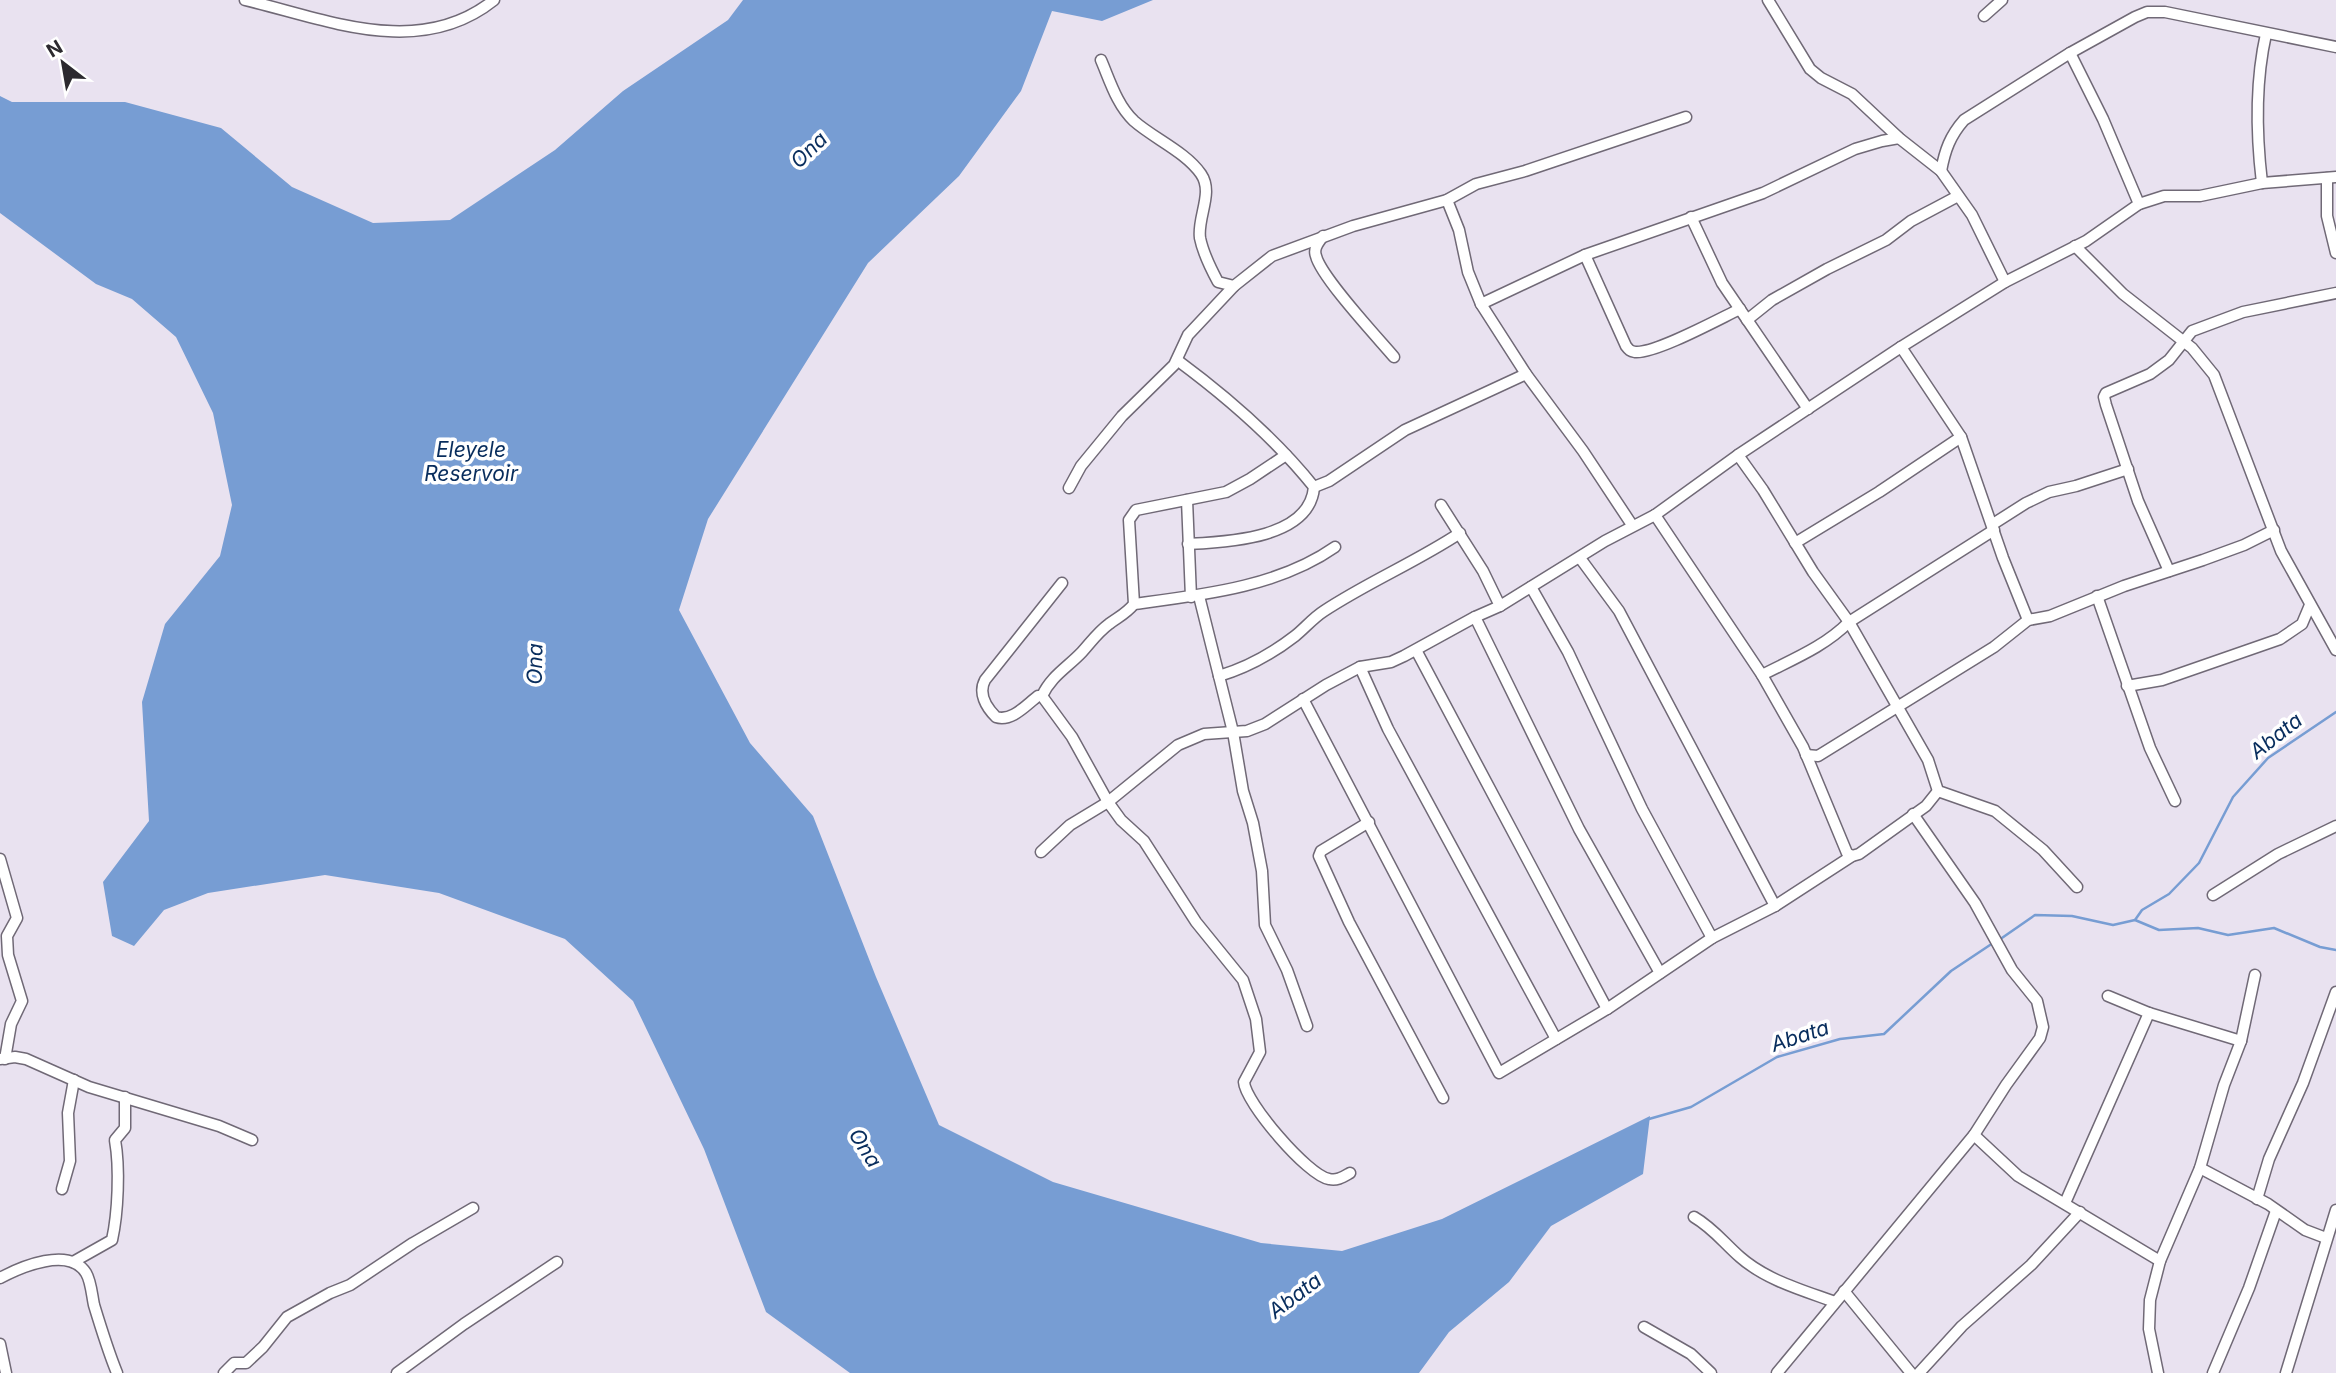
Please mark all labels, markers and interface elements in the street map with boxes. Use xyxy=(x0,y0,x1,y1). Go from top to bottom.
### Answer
north arrow xyxy=(28,28,98,98)
text: N xyxy=(42,35,67,62)
water label: Ona xyxy=(785,126,832,173)
water label: Eleyele Reservoir xyxy=(424,437,519,486)
water label: Ona xyxy=(522,643,547,685)
water label: Abata xyxy=(2244,707,2307,764)
water label: Abata xyxy=(1767,1014,1832,1057)
water label: Ona xyxy=(844,1124,887,1172)
water label: Abata xyxy=(1262,1268,1326,1324)

